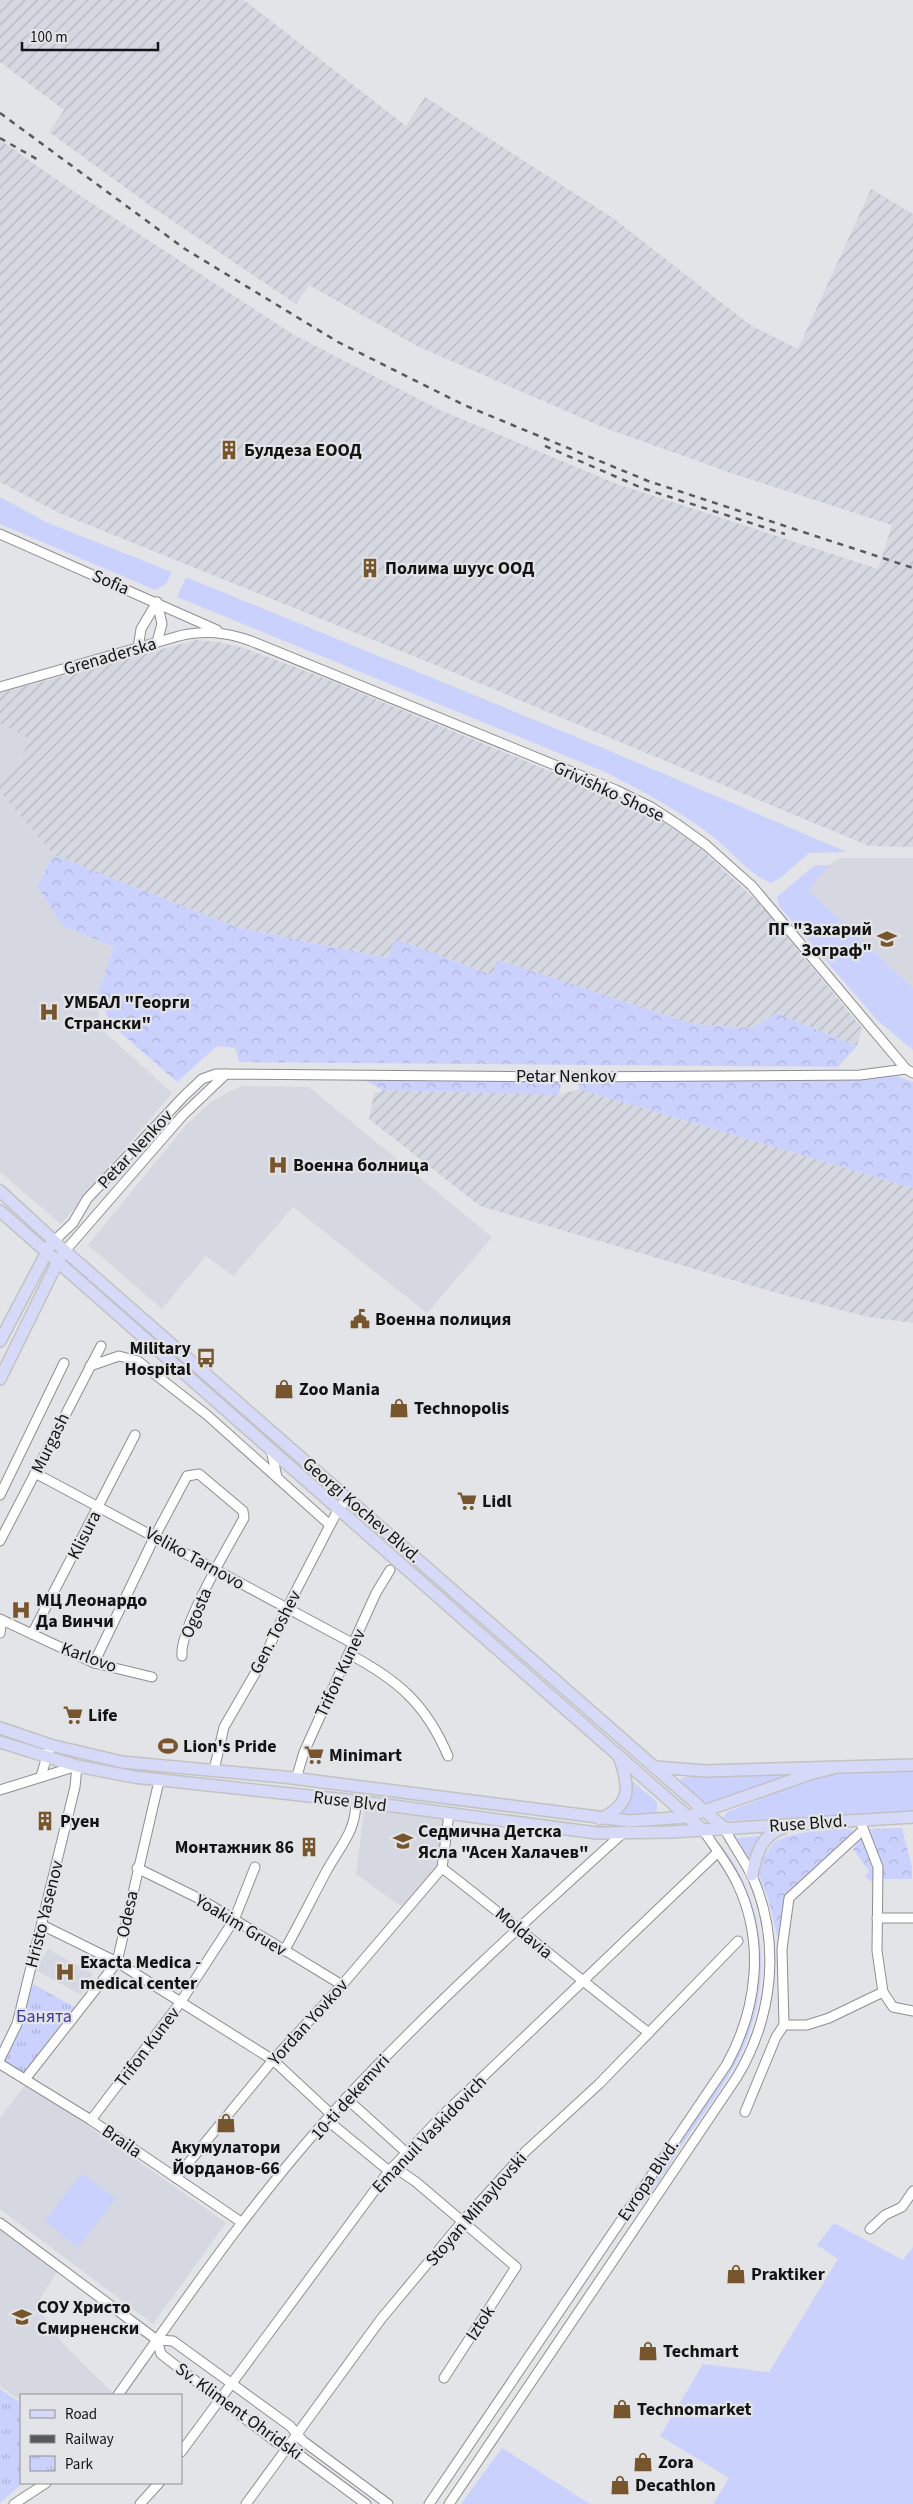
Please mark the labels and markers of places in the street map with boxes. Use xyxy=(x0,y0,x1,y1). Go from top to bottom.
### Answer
place label: Булдеза ЕООД xyxy=(244,438,362,463)
building icon: Булдеза ЕООД xyxy=(218,439,240,461)
place label: Полима шуус ООД xyxy=(385,556,534,581)
building icon: Полима шуус ООД xyxy=(359,557,381,579)
place label: ПГ "Захарий Зограф" xyxy=(768,917,872,963)
school or university icon: ПГ "Захарий Зограф" xyxy=(876,928,898,950)
place label: УМБАЛ "Георги Странски" xyxy=(64,990,190,1036)
hospital icon: УМБАЛ "Георги Странски" xyxy=(38,1001,60,1023)
place label: Военна болница xyxy=(293,1153,429,1178)
hospital icon: Военна болница xyxy=(267,1154,289,1176)
place label: Военна полиция xyxy=(375,1307,511,1332)
public building icon: Военна полиция xyxy=(349,1308,371,1330)
place label: Military Hospital xyxy=(125,1336,192,1382)
bus stop icon: Military Hospital xyxy=(195,1347,217,1369)
place label: Zoo Mania xyxy=(299,1377,380,1402)
shop icon: Zoo Mania xyxy=(273,1378,295,1400)
place label: Technopolis xyxy=(414,1396,509,1421)
shop icon: Technopolis xyxy=(388,1397,410,1419)
place label: Lidl xyxy=(482,1489,512,1514)
supermarket icon: Lidl xyxy=(456,1490,478,1512)
place label: МЦ Леонардо Да Винчи xyxy=(36,1588,147,1634)
hospital icon: МЦ Леонардо Да Винчи xyxy=(10,1599,32,1621)
place label: Life xyxy=(88,1703,118,1728)
supermarket icon: Life xyxy=(62,1704,84,1726)
place label: Lion's Pride xyxy=(183,1734,277,1759)
sports icon: Lion's Pride xyxy=(157,1735,179,1757)
place label: Minimart xyxy=(329,1743,402,1768)
supermarket icon: Minimart xyxy=(303,1744,325,1766)
place label: Руен xyxy=(60,1809,100,1834)
building icon: Руен xyxy=(34,1810,56,1832)
place label: Седмична Детска Ясла "Асен Халачев" xyxy=(418,1819,589,1865)
school or university icon: Седмична Детска Ясла "Асен Халачев" xyxy=(392,1830,414,1852)
place label: Монтажник 86 xyxy=(175,1835,294,1860)
building icon: Монтажник 86 xyxy=(298,1836,320,1858)
place label: Exacta Medica - medical center xyxy=(80,1950,201,1996)
hospital icon: Exacta Medica - medical center xyxy=(54,1961,76,1983)
shop icon: Aкумулатори Йорданов-66 xyxy=(215,2112,237,2134)
place label: Aкумулатори Йорданов-66 xyxy=(171,2135,281,2181)
place label: Praktiker xyxy=(751,2262,826,2287)
shop icon: Praktiker xyxy=(725,2263,747,2285)
place label: СОУ Христо Смирненски xyxy=(37,2295,139,2341)
school or university icon: СОУ Христо Смирненски xyxy=(11,2306,33,2328)
place label: Techmart xyxy=(663,2339,739,2364)
shop icon: Techmart xyxy=(637,2340,659,2362)
place label: Technomarket xyxy=(637,2397,752,2422)
shop icon: Technomarket xyxy=(611,2398,633,2420)
place label: Zora xyxy=(658,2450,694,2475)
shop icon: Zora xyxy=(632,2451,654,2473)
place label: Decathlon xyxy=(635,2473,716,2498)
shop icon: Decathlon xyxy=(609,2474,631,2496)

